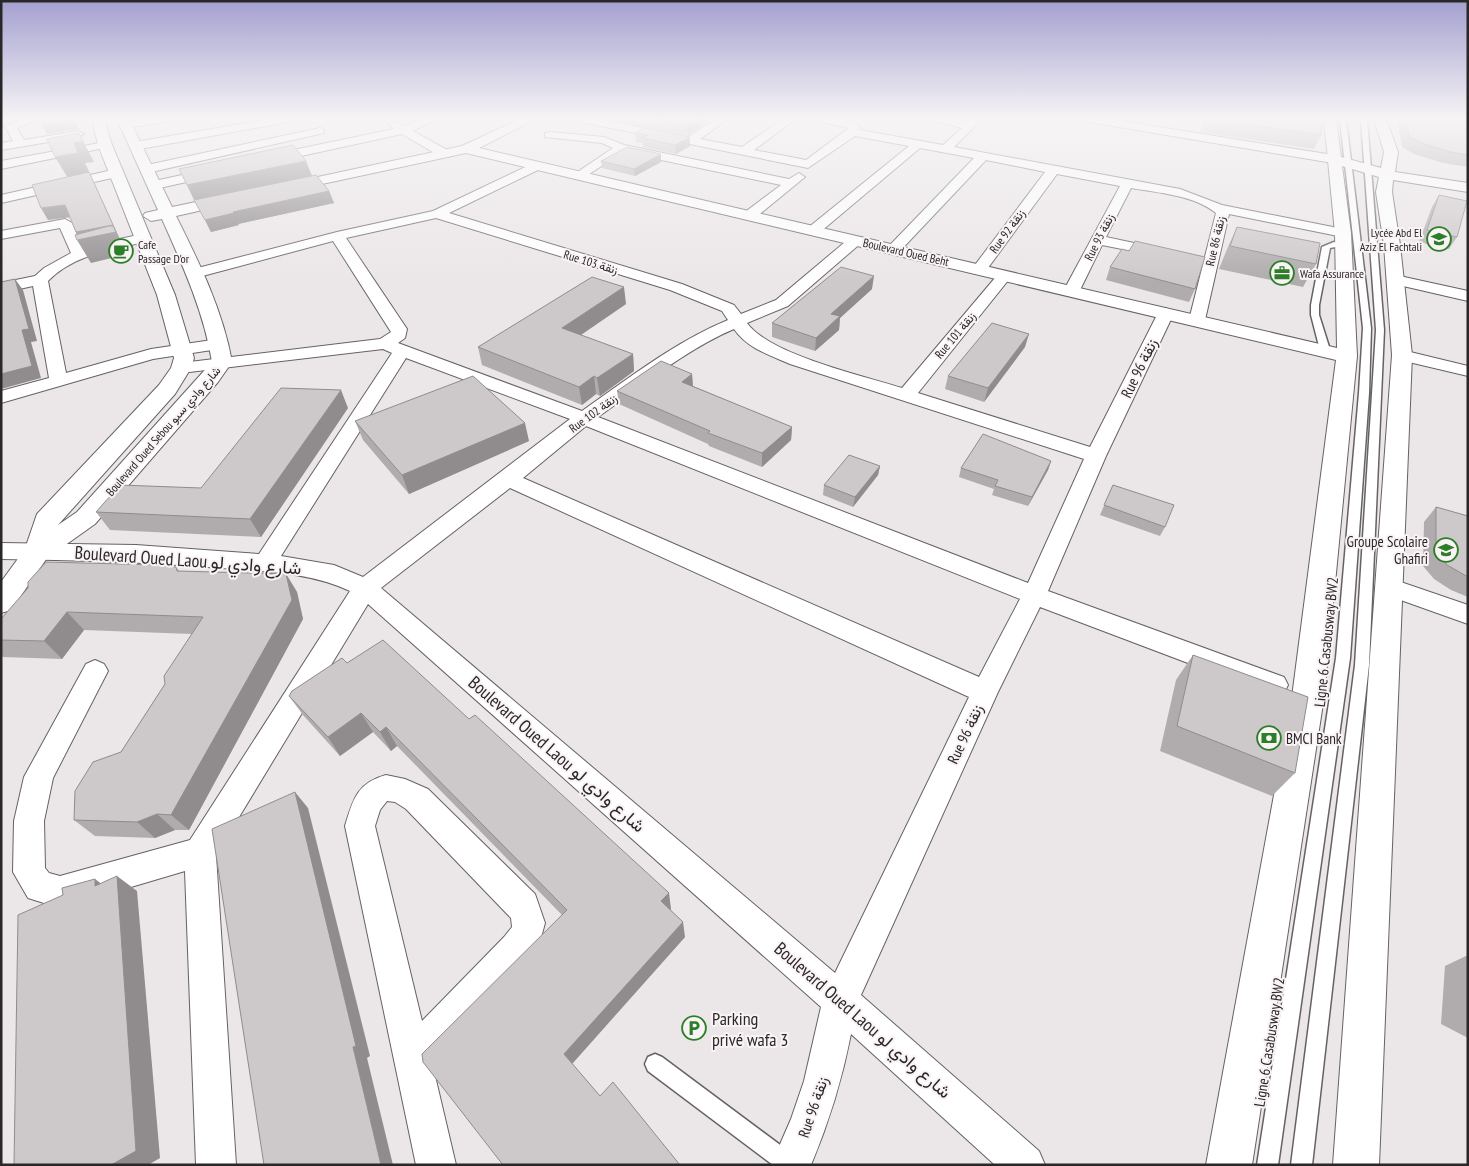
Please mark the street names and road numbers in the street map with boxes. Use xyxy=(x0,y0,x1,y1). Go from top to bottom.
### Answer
street label: Rue 92 زنقة xyxy=(986,206,1029,257)
street label: Rue 93 زنقة xyxy=(1081,211,1118,263)
street label: Rue 86 زنقة xyxy=(1202,215,1229,268)
street label: Boulevard Oued Beht xyxy=(862,235,951,269)
street label: Rue 103 زنقة xyxy=(562,247,620,278)
street label: Rue 101 زنقة xyxy=(931,309,980,362)
street label: Rue 96 زنقة xyxy=(1117,335,1161,401)
street label: Boulevard Oued Sebou شارع وادي سبو xyxy=(102,363,226,501)
street label: Rue 102 زنقة xyxy=(566,390,621,436)
street label: Boulevard Oued Laou شارع وادي لو xyxy=(74,541,302,583)
street label: Ligne 6 Casabusway BW2 xyxy=(1310,576,1342,708)
street label: Boulevard Oued Laou شارع وادي لو xyxy=(461,671,650,840)
street label: Rue 96 زنقة xyxy=(943,701,987,767)
street label: Boulevard Oued Laou شارع وادي لو xyxy=(767,937,956,1106)
street label: Ligne 6 Casabusway BW2 xyxy=(1249,976,1289,1108)
street label: Rue 96 زنقة xyxy=(794,1074,832,1140)

